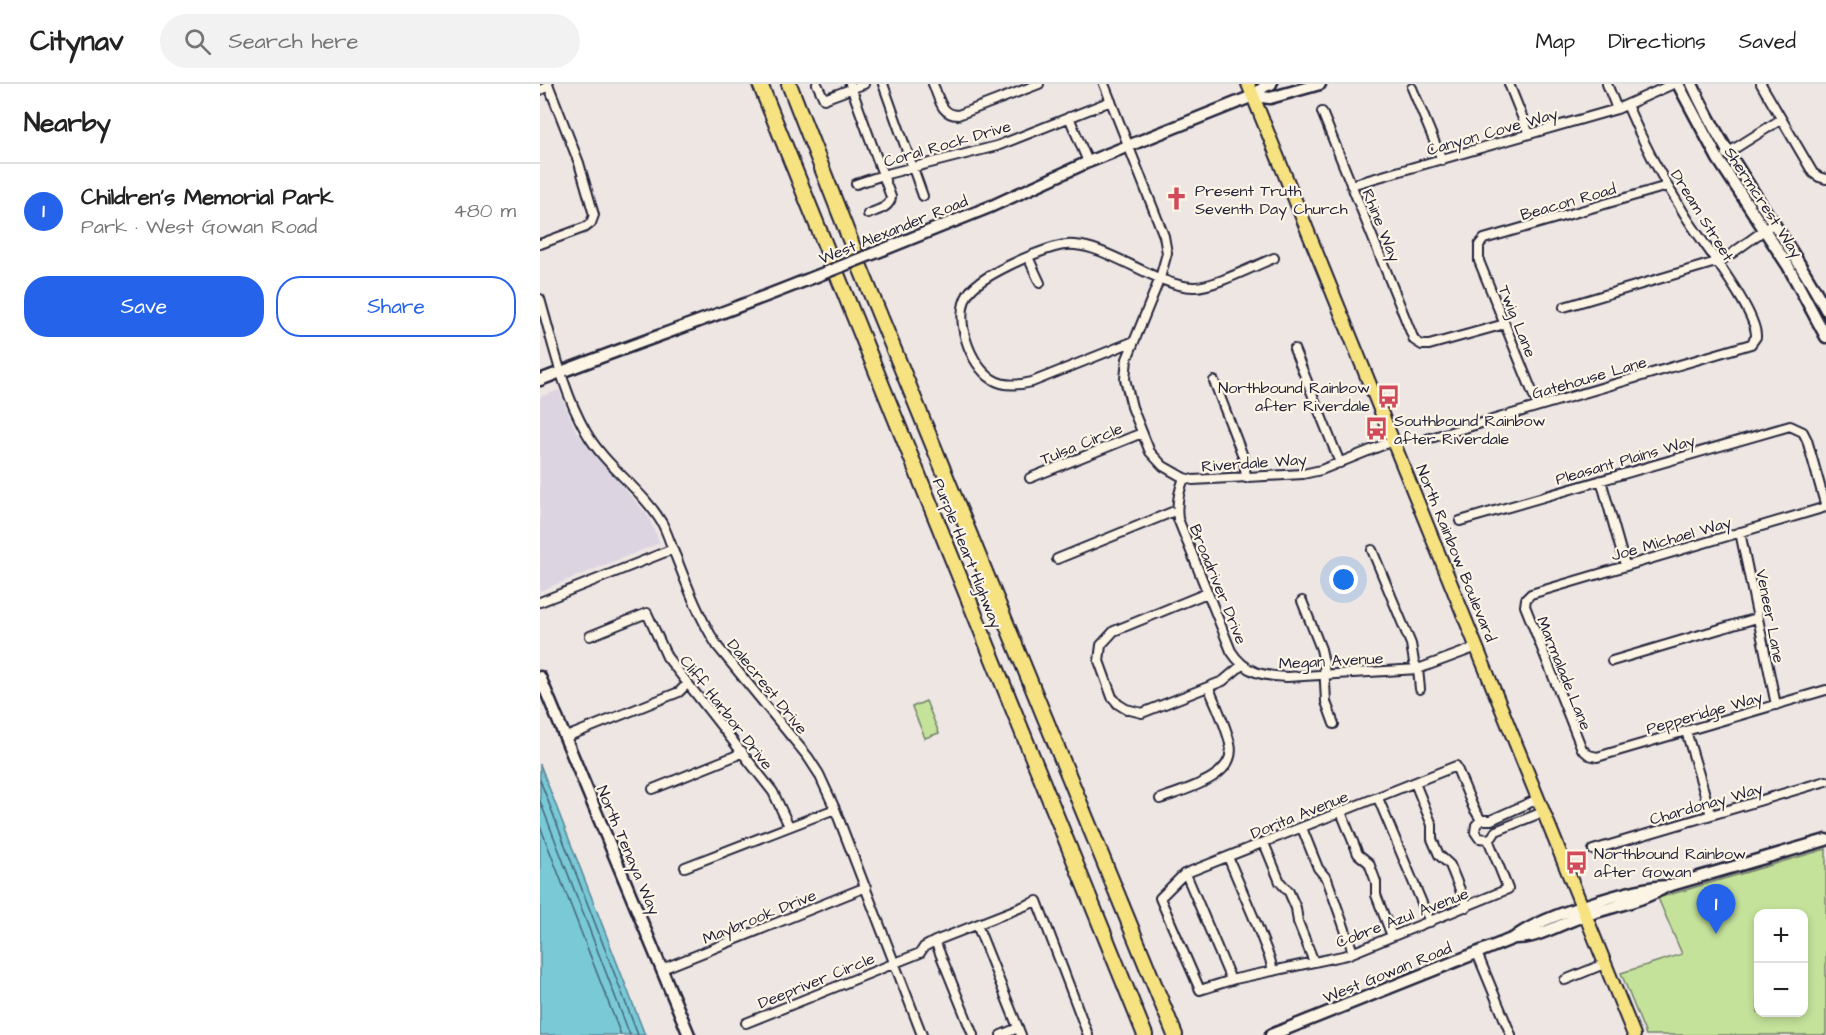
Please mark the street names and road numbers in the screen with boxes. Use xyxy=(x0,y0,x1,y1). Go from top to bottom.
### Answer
street label: Canyon Cove Way xyxy=(1424,103,1561,162)
street label: Coral Rock Drive xyxy=(881,115,1014,173)
street label: Shermcrest Way xyxy=(1718,143,1808,263)
street label: Dream Street xyxy=(1665,166,1739,266)
street label: Beacon Road xyxy=(1518,178,1619,226)
street label: Rhine Way xyxy=(1356,186,1406,266)
street label: West Alexander Road xyxy=(816,190,971,270)
street label: Twig Lane xyxy=(1492,282,1542,361)
street label: Gatehouse Lane xyxy=(1529,351,1650,405)
street label: Tulsa Circle xyxy=(1037,417,1126,470)
street label: Pleasant Plains Way xyxy=(1553,429,1698,491)
street label: Riverdale Way xyxy=(1201,448,1308,479)
street label: North Rainbow Boulevard xyxy=(1410,462,1502,645)
street label: Purple Heart Highway xyxy=(926,475,1007,632)
street label: Joe Michael Way xyxy=(1609,511,1734,568)
street label: Broadriver Drive xyxy=(1184,521,1252,648)
street label: Veneer Lane xyxy=(1750,567,1790,665)
street label: Marmalade Lane xyxy=(1531,613,1597,734)
street label: Dalecrest Drive xyxy=(722,634,813,739)
street label: Megan Avenue xyxy=(1278,647,1384,676)
street label: Cliff Harbor Drive xyxy=(674,651,778,775)
street label: Pepperidge Way xyxy=(1644,686,1765,741)
street label: Chardonay Way xyxy=(1647,777,1766,832)
street label: North Tenaya Way xyxy=(590,782,665,919)
street label: Dorita Avenue xyxy=(1247,785,1352,845)
street label: Cobre Azul Avenue xyxy=(1333,882,1472,953)
street label: Maybrook Drive xyxy=(699,884,820,951)
street label: West Gowan Road xyxy=(1320,937,1455,1009)
street label: Deepriver Circle xyxy=(755,947,878,1014)

